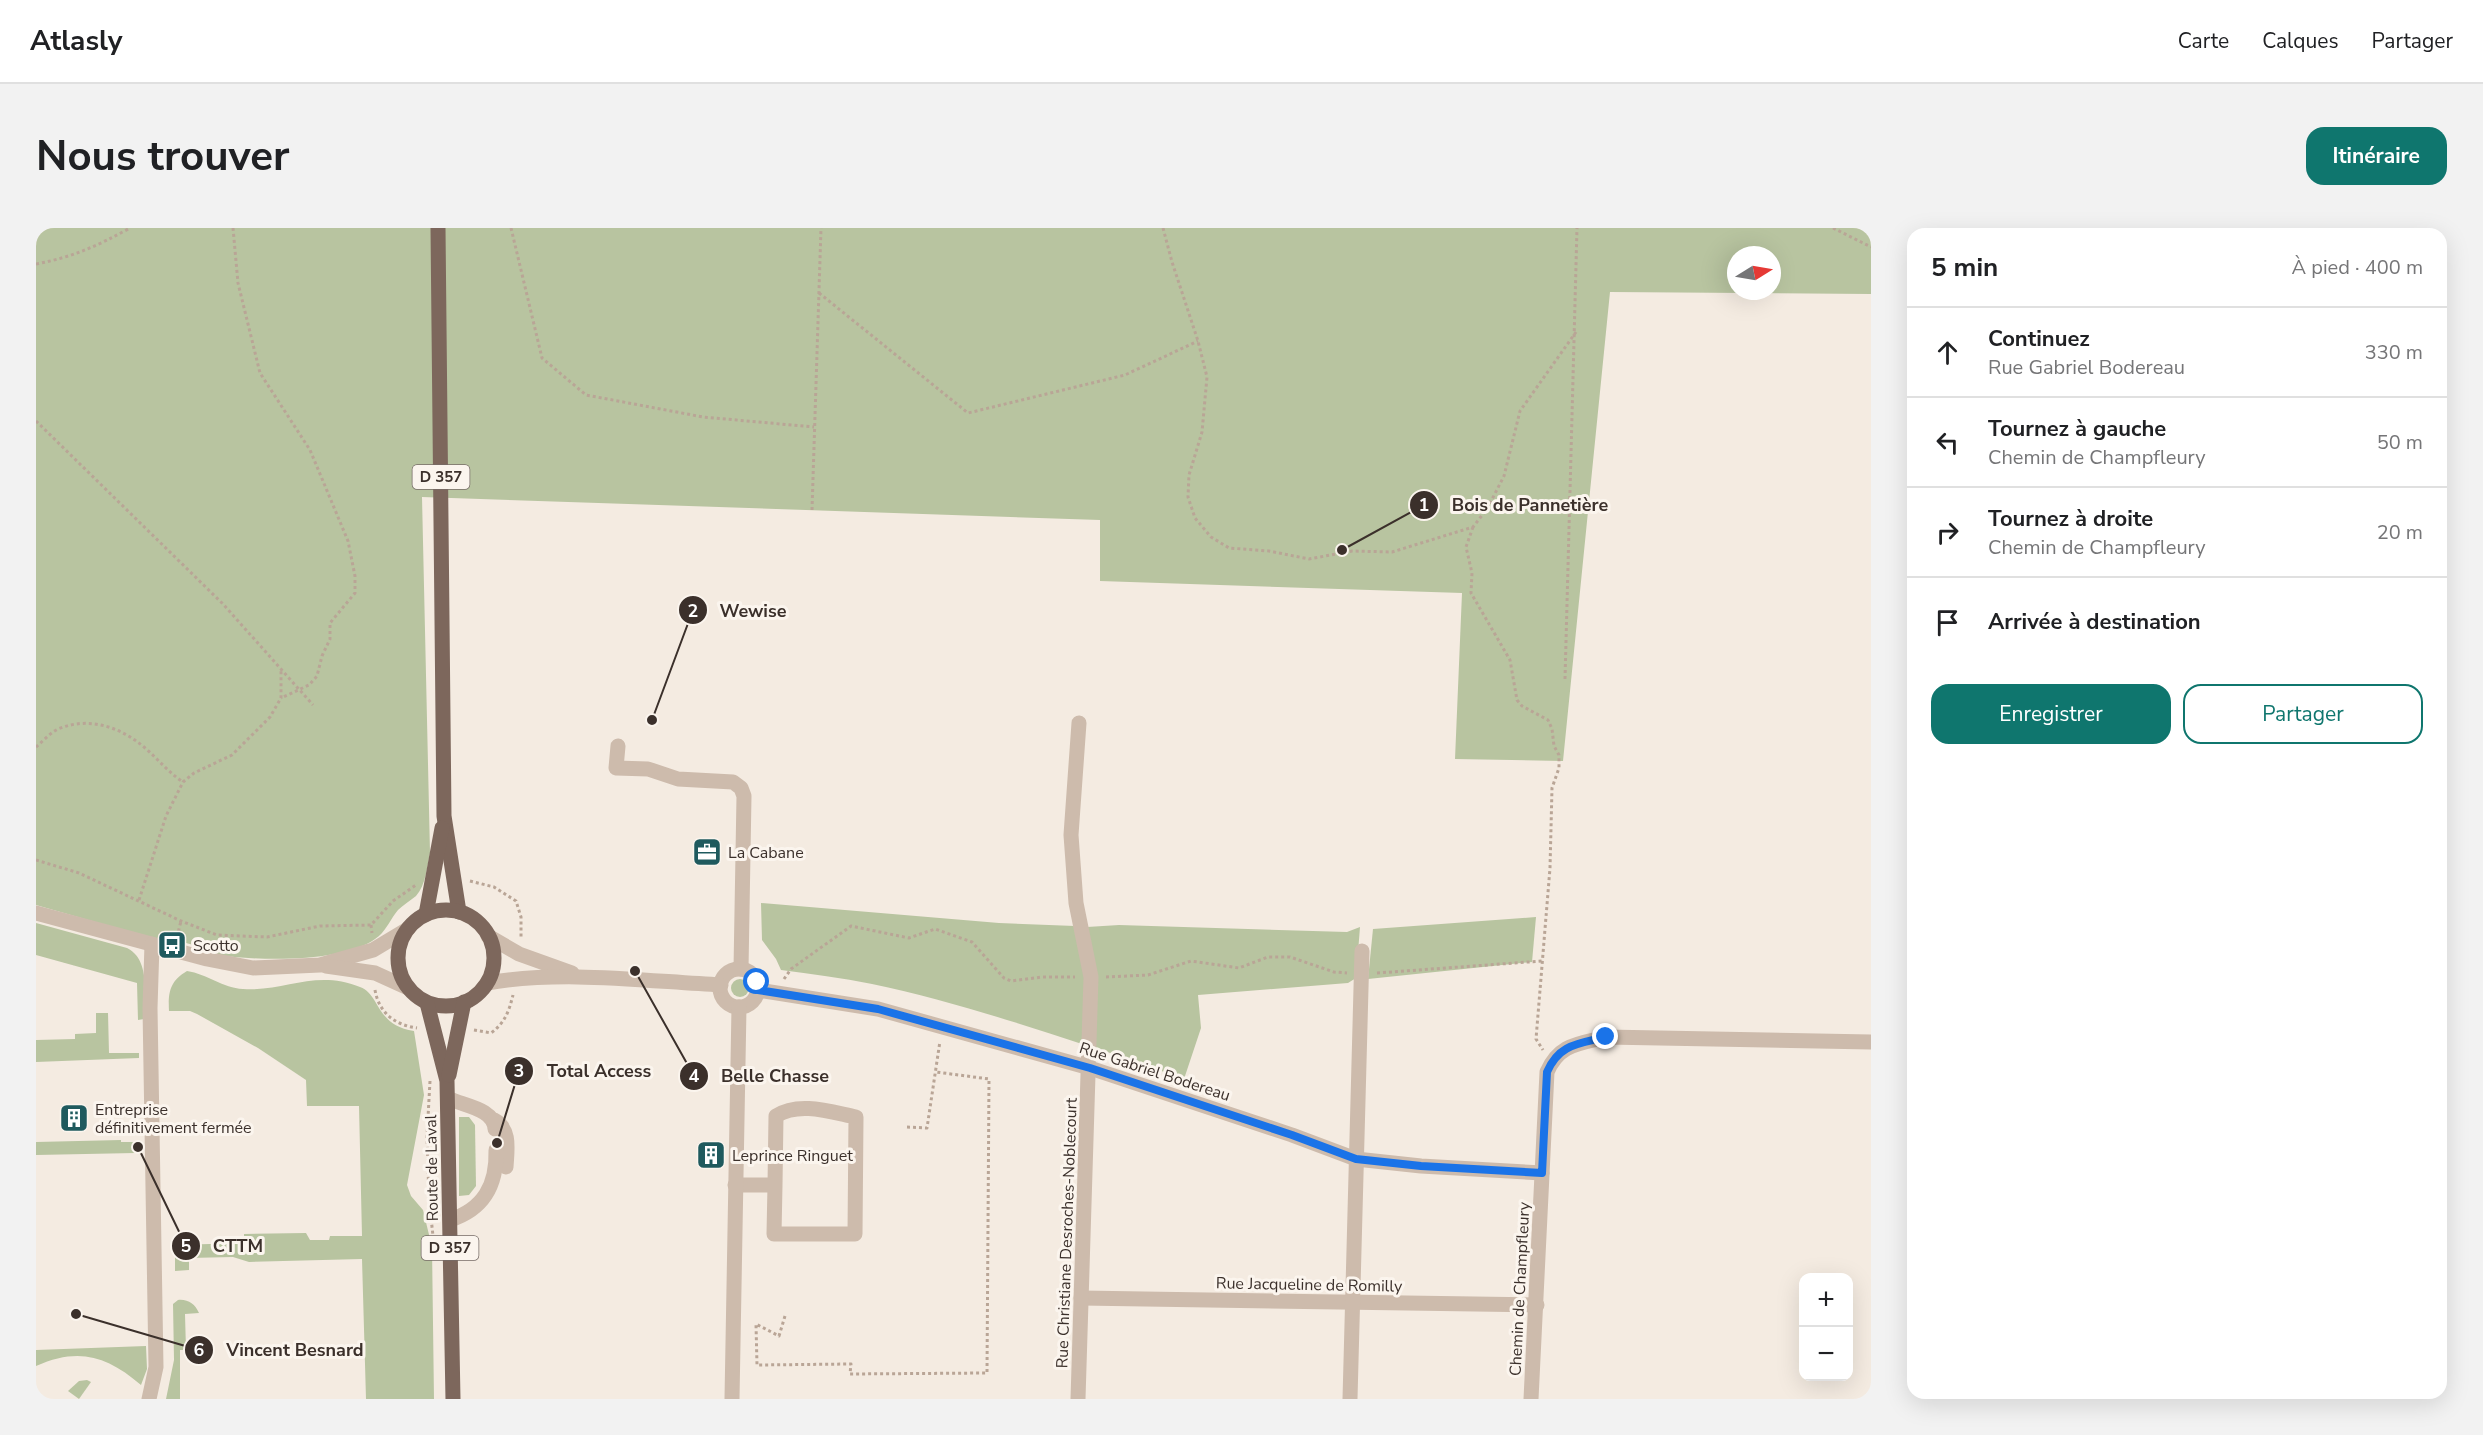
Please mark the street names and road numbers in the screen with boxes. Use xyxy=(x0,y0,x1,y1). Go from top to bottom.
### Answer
road number: D 357 xyxy=(412,465,470,489)
street label: Rue Gabriel Bodereau xyxy=(1076,1037,1233,1107)
street label: Rue Christiane Desroches-Noblecourt xyxy=(1051,1097,1083,1369)
street label: Route de Laval xyxy=(420,1114,444,1222)
street label: Chemin de Champfleury xyxy=(1504,1201,1536,1377)
road number: D 357 xyxy=(422,1236,478,1260)
street label: Rue Jacqueline de Romilly xyxy=(1216,1272,1403,1298)

